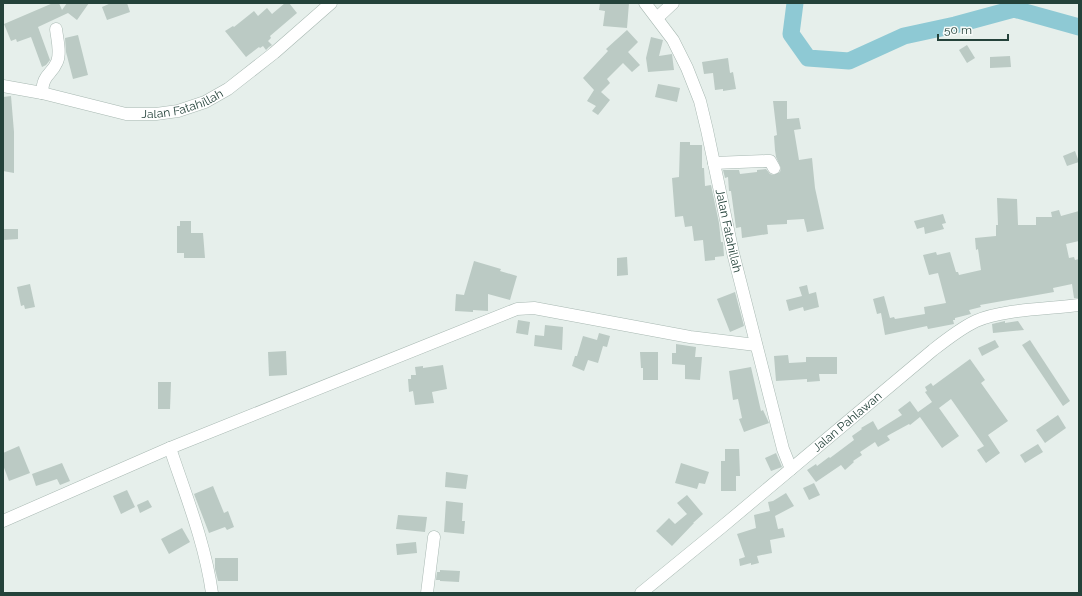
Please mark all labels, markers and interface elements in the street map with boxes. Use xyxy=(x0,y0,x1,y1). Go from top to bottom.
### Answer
scale bar xyxy=(938,16,1008,42)
text: 50 m xyxy=(944,23,972,37)
street label: Jalan Fatahillah xyxy=(141,86,226,121)
street label: Jalan Fatahillah xyxy=(713,188,745,274)
street label: Jalan Pahlawan xyxy=(810,389,885,455)

